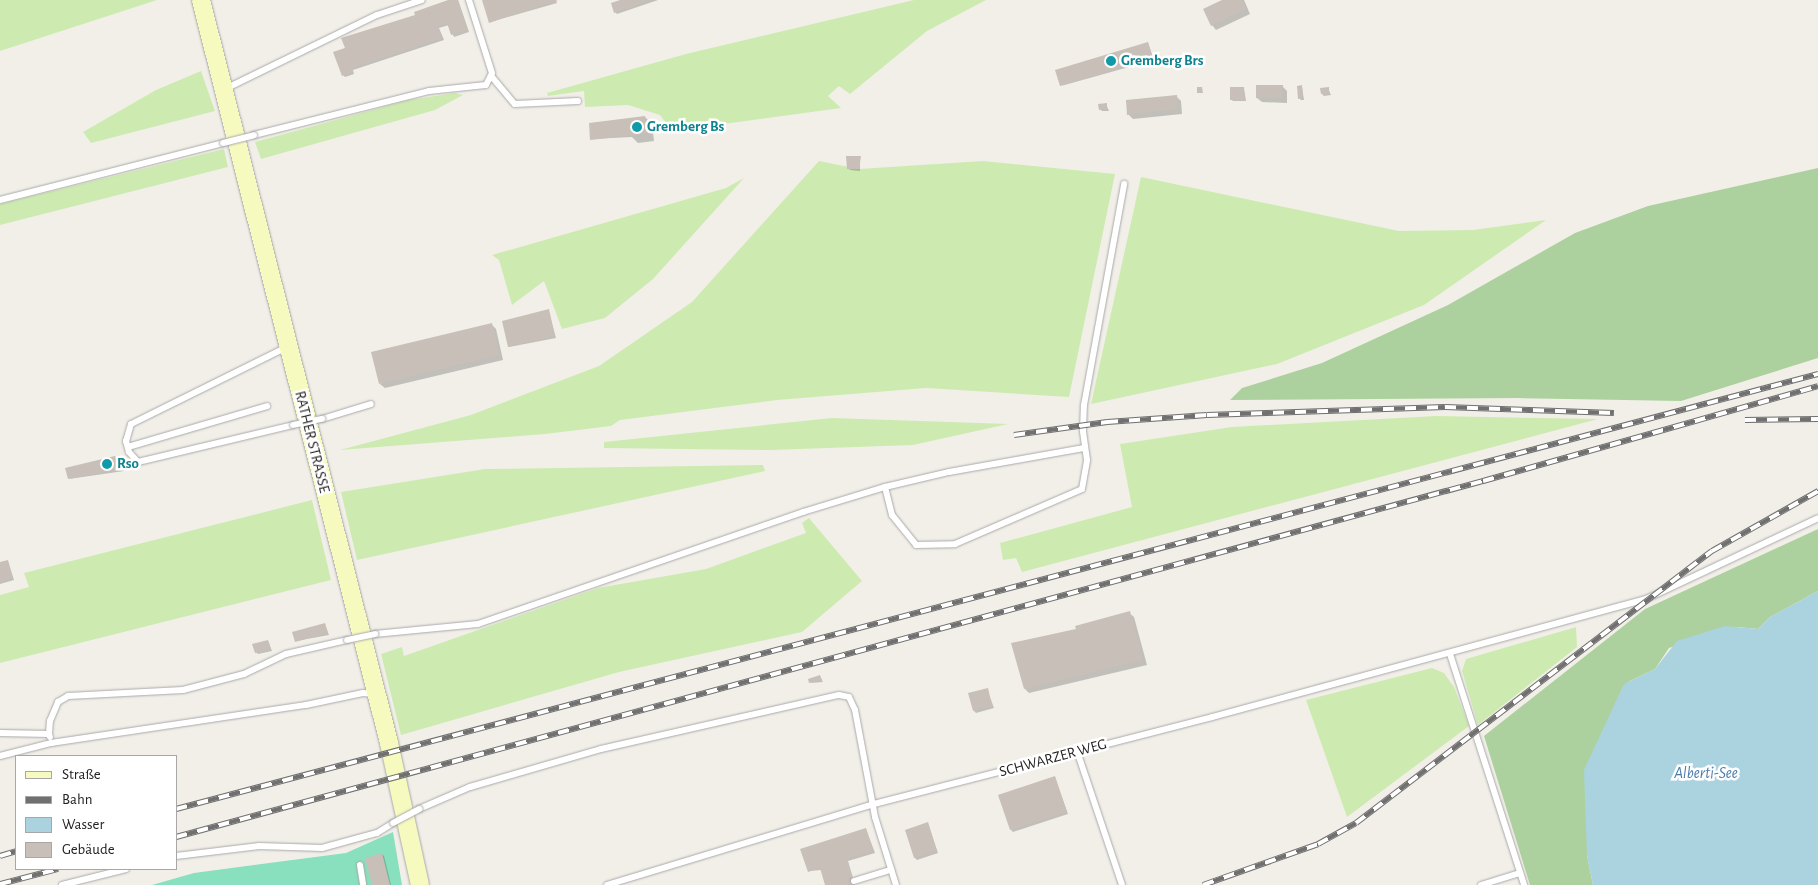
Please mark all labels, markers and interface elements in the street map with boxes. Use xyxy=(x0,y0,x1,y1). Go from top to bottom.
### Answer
place label: Gremberg Brs xyxy=(1121,52,1203,70)
marker: Gremberg Brs xyxy=(1105,55,1117,67)
place label: Gremberg Bs xyxy=(647,118,724,136)
marker: Gremberg Bs xyxy=(631,121,643,133)
street label: RATHER STRASSE xyxy=(291,389,333,495)
place label: Rso xyxy=(117,455,139,473)
marker: Rso xyxy=(101,458,113,470)
street label: SCHWARZER WEG xyxy=(997,735,1109,781)
legend xyxy=(15,755,178,870)
water label: Alberti-See xyxy=(1674,763,1738,783)
text: Straße xyxy=(62,767,101,782)
text: Bahn xyxy=(62,792,92,807)
text: Wasser xyxy=(62,817,104,832)
text: Gebäude xyxy=(62,842,115,857)

